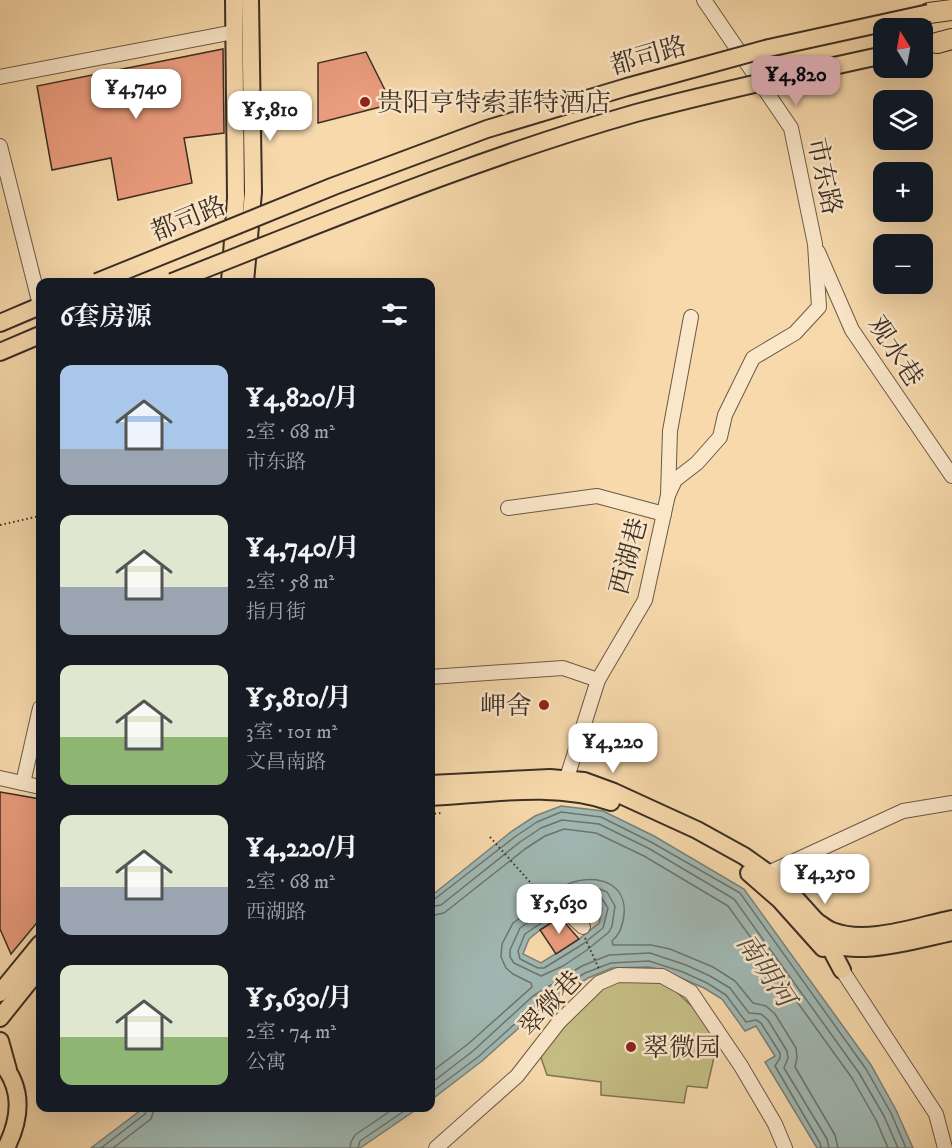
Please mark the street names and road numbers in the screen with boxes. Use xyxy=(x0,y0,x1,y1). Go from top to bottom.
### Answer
street label: 都司路 xyxy=(606,30,690,83)
street label: 市东路 xyxy=(799,135,848,218)
street label: 都司路 xyxy=(146,189,231,249)
street label: 观水巷 xyxy=(860,310,930,394)
street label: 西湖巷 xyxy=(603,514,655,598)
street label: 翠微巷 xyxy=(512,964,590,1044)

